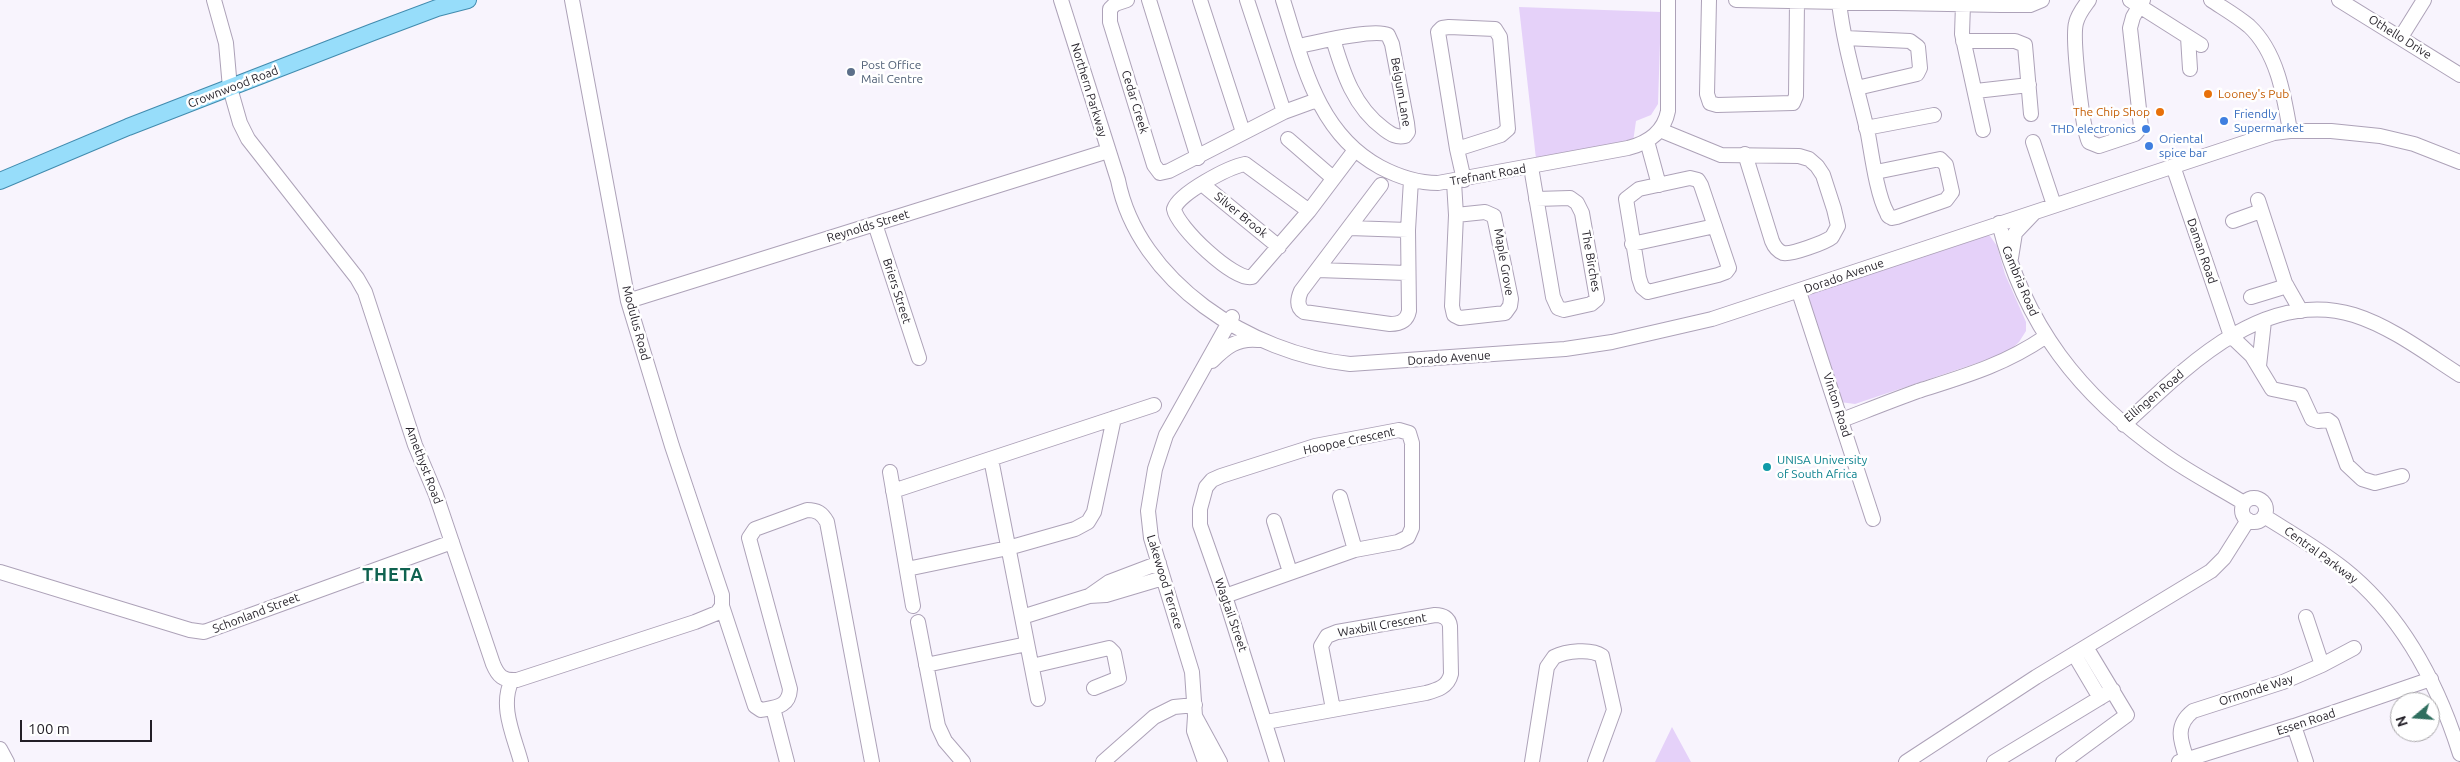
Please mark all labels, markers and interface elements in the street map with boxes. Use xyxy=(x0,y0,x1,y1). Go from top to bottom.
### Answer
street label: Othello Drive xyxy=(2366,12,2434,62)
street label: Northern Parkway xyxy=(1068,41,1110,139)
street label: Belgum Lane xyxy=(1388,56,1414,128)
place label: Post Office Mail Centre xyxy=(861,58,923,86)
street label: Crownwood Road xyxy=(186,63,280,111)
marker: Post Office Mail Centre xyxy=(845,66,857,78)
street label: Cedar Creek xyxy=(1119,69,1151,135)
place label: Looney's Pub xyxy=(2218,87,2289,101)
marker: Looney's Pub xyxy=(2202,88,2214,100)
place label: The Chip Shop xyxy=(2073,105,2150,119)
marker: The Chip Shop xyxy=(2154,106,2166,118)
place label: Friendly Supermarket xyxy=(2234,107,2304,135)
marker: Friendly Supermarket xyxy=(2218,115,2230,127)
place label: THD electronics xyxy=(2051,122,2136,136)
marker: THD electronics xyxy=(2140,123,2152,135)
place label: Oriental spice bar xyxy=(2159,132,2207,160)
marker: Oriental spice bar xyxy=(2143,140,2155,152)
street label: Trefnant Road xyxy=(1449,161,1527,189)
street label: Silver Brook xyxy=(1211,189,1271,241)
street label: Reynolds Street xyxy=(825,207,911,245)
street label: Daman Road xyxy=(2184,216,2220,286)
street label: Maple Grove xyxy=(1491,227,1517,297)
street label: The Birches xyxy=(1579,229,1603,293)
street label: Cambria Road xyxy=(1999,244,2041,318)
street label: Dorado Avenue xyxy=(1802,256,1886,296)
street label: Briers Street xyxy=(880,257,914,325)
street label: Modulus Road xyxy=(619,284,653,362)
street label: Dorado Avenue xyxy=(1407,348,1491,368)
street label: Ellingen Road xyxy=(2121,367,2187,425)
street label: Vinton Road xyxy=(1820,371,1854,439)
street label: Amethyst Road xyxy=(403,424,445,506)
street label: Hoopoe Crescent xyxy=(1302,424,1396,458)
place label: UNISA University of South Africa xyxy=(1777,453,1867,481)
marker: UNISA University of South Africa xyxy=(1761,461,1773,473)
street label: Central Parkway xyxy=(2281,524,2361,586)
street label: Lakewood Terrace xyxy=(1144,533,1186,631)
district label: THETA xyxy=(362,564,424,586)
street label: Wagtail Street xyxy=(1212,576,1250,654)
street label: Schonland Street xyxy=(210,590,302,636)
street label: Waxbill Crescent xyxy=(1337,610,1427,640)
street label: Ormonde Way xyxy=(2217,671,2295,709)
north arrow xyxy=(2390,692,2440,742)
street label: Essen Road xyxy=(2275,706,2337,738)
scale bar xyxy=(22,710,155,742)
text: N xyxy=(2392,714,2411,729)
text: 100 m xyxy=(28,720,70,737)

